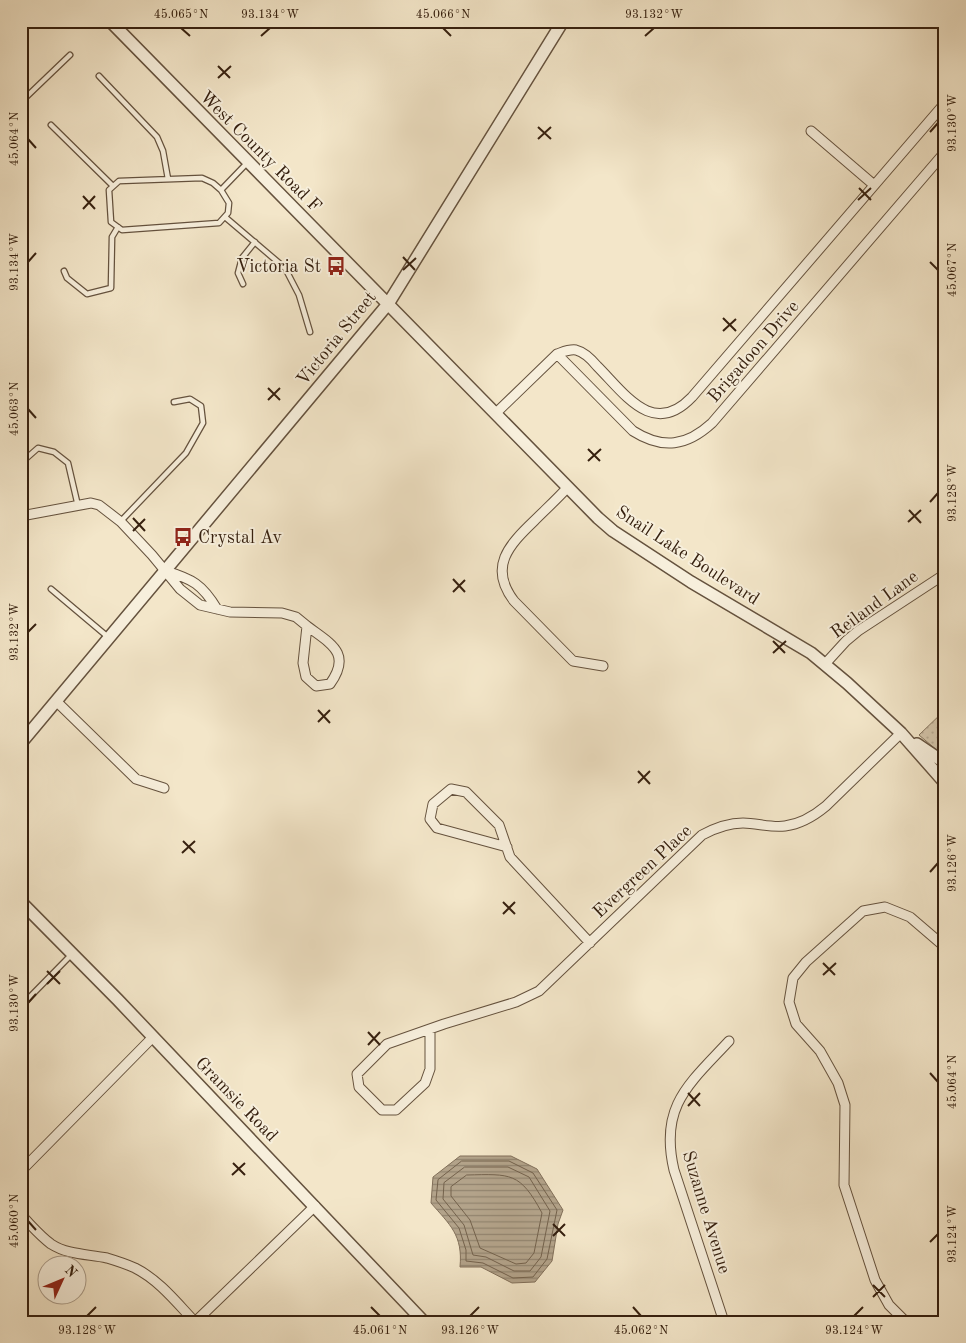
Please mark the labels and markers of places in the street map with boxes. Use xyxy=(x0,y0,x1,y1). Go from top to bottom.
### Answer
bus stop icon: Victoria St xyxy=(325,255,347,277)
place label: Victoria St xyxy=(236,258,321,276)
bus stop icon: Crystal Av xyxy=(172,526,194,548)
place label: Crystal Av xyxy=(198,529,282,547)

